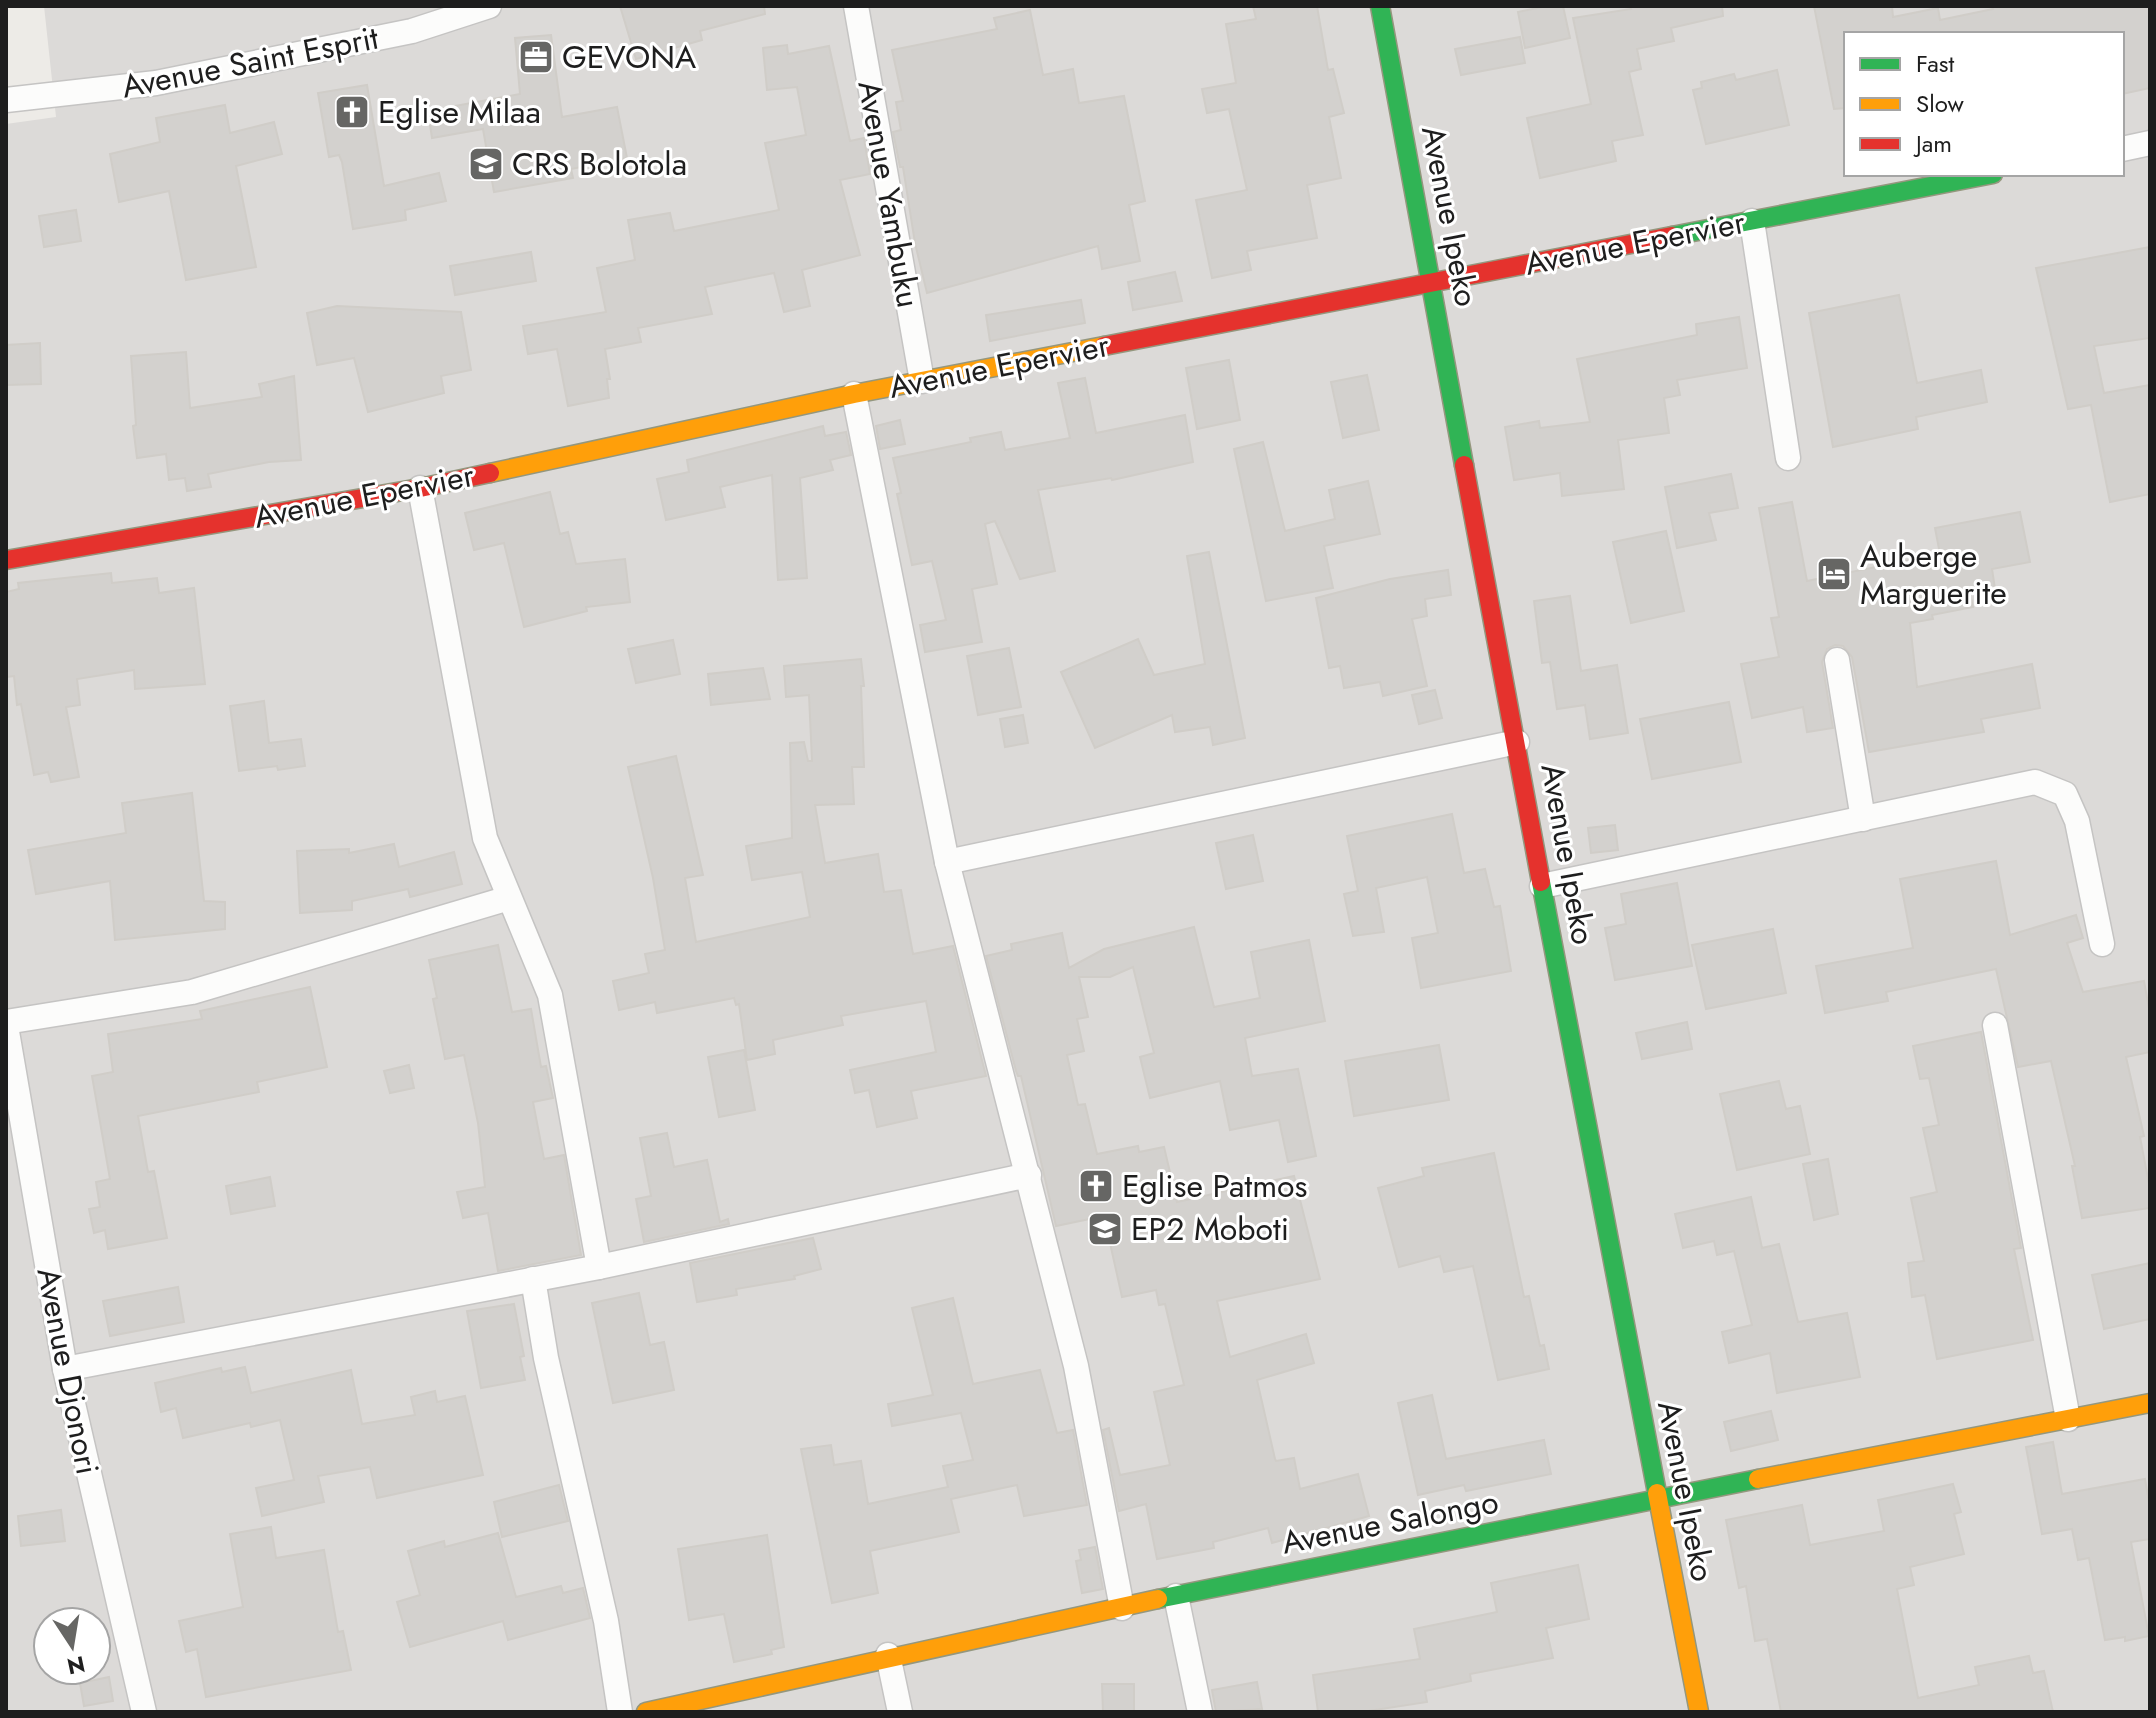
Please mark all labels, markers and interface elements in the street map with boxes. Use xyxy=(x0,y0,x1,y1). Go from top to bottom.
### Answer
street label: Avenue Saint Esprit xyxy=(118,15,382,109)
legend xyxy=(1844,32,2124,176)
place label: GEVONA xyxy=(562,34,696,80)
office icon: GEVONA xyxy=(517,38,555,76)
text: Fast xyxy=(1916,46,1954,81)
street label: Avenue Yambuku xyxy=(846,77,932,311)
text: Slow xyxy=(1916,86,1964,121)
place label: Eglise Milaa xyxy=(378,89,541,135)
church icon: Eglise Milaa xyxy=(333,93,371,131)
street label: Avenue Ipeko xyxy=(1410,122,1490,310)
text: Jam xyxy=(1913,126,1952,161)
place label: CRS Bolotola xyxy=(512,141,687,187)
school or university icon: CRS Bolotola xyxy=(467,145,505,183)
street label: Avenue Epervier xyxy=(1521,199,1749,287)
street label: Avenue Epervier xyxy=(885,322,1113,410)
street label: Avenue Epervier xyxy=(250,452,478,540)
place label: Auberge Marguerite xyxy=(1860,533,2007,616)
hotel icon: Auberge Marguerite xyxy=(1815,555,1853,593)
street label: Avenue Ipeko xyxy=(1529,760,1607,948)
place label: Eglise Patmos xyxy=(1122,1163,1307,1209)
church icon: Eglise Patmos xyxy=(1077,1167,1115,1205)
place label: EP2 Moboti xyxy=(1131,1206,1289,1252)
school or university icon: EP2 Moboti xyxy=(1086,1210,1124,1248)
street label: Avenue Djonori xyxy=(25,1263,111,1479)
street label: Avenue Ipeko xyxy=(1646,1397,1726,1585)
street label: Avenue Salongo xyxy=(1278,1478,1502,1566)
north arrow xyxy=(32,1606,112,1686)
text: N xyxy=(64,1648,88,1683)

